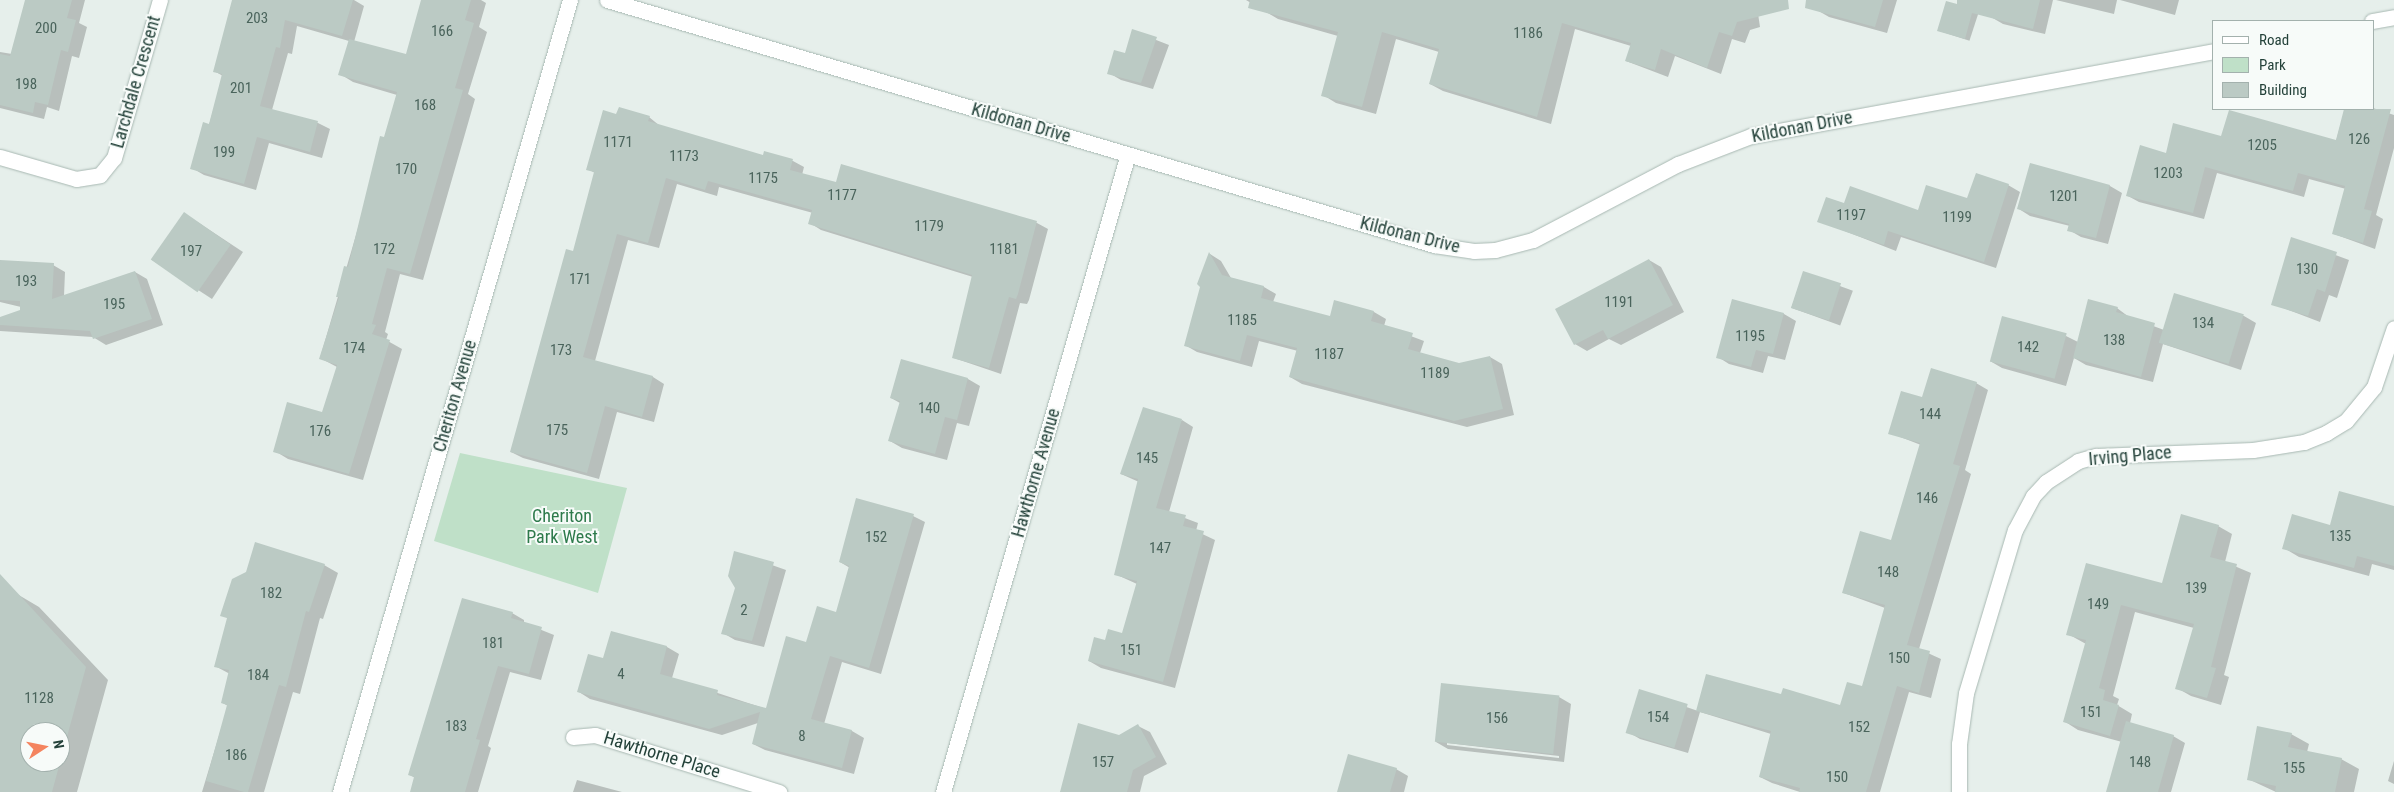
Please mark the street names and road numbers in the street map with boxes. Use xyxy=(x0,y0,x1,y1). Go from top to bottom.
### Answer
street label: Larchdale Crescent xyxy=(107,13,165,151)
street label: Kildonan Drive xyxy=(969,99,1073,147)
street label: Kildonan Drive xyxy=(1750,107,1854,147)
street label: Kildonan Drive xyxy=(1358,212,1462,258)
street label: Cheriton Avenue xyxy=(429,337,481,455)
street label: Hawthorne Avenue xyxy=(1007,406,1065,540)
street label: Irving Place xyxy=(2088,442,2172,470)
street label: Hawthorne Place xyxy=(601,727,723,783)

